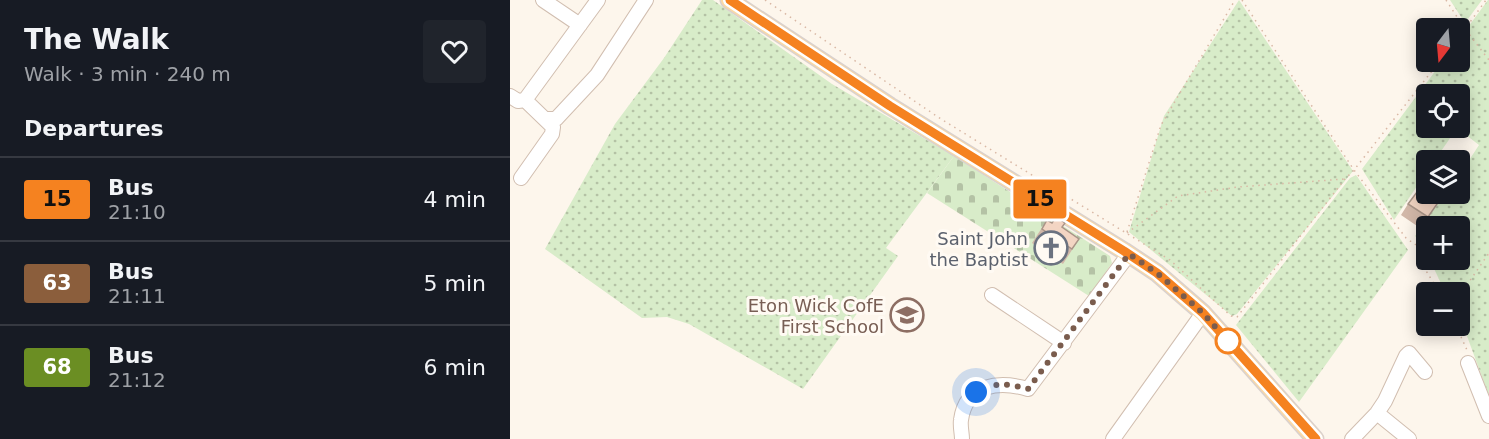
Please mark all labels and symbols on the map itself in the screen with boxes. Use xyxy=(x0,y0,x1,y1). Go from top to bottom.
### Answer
north arrow xyxy=(1416,18,1470,72)
line badge: 15 xyxy=(1013,180,1067,218)
place label: Saint John the Baptist xyxy=(929,228,1028,270)
church icon: Saint John the Baptist xyxy=(1033,230,1069,266)
place label: Eton Wick CofE First School xyxy=(748,295,884,337)
school or university icon: Eton Wick CofE First School xyxy=(889,297,925,333)
unlabelled marker xyxy=(1215,328,1241,354)
your location xyxy=(961,377,991,407)

